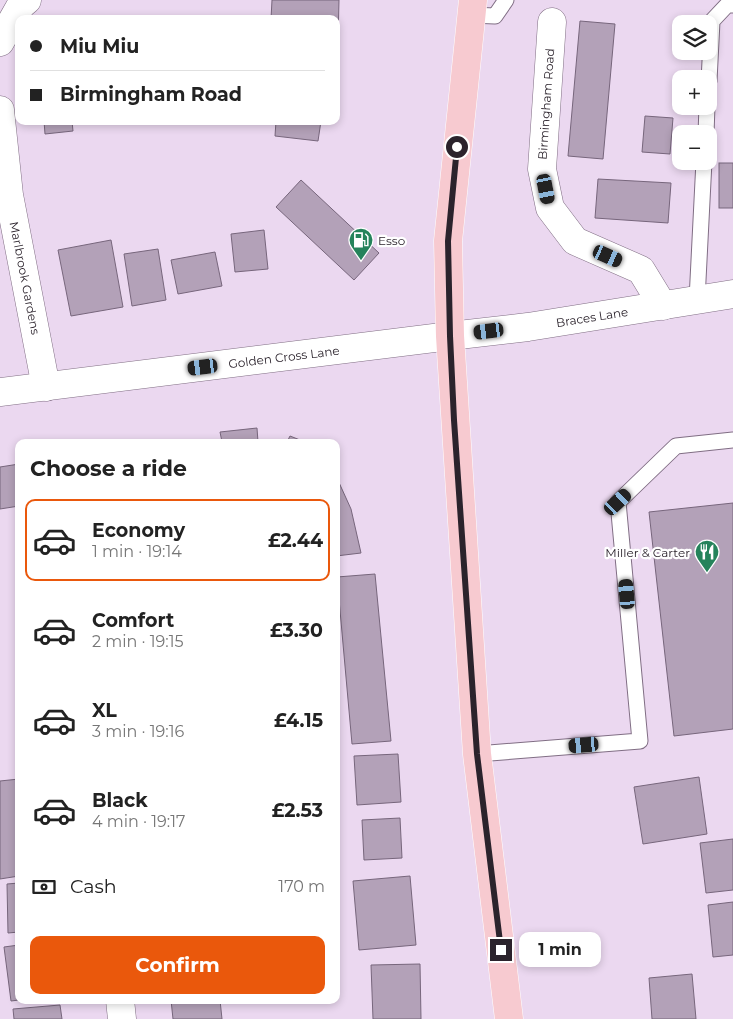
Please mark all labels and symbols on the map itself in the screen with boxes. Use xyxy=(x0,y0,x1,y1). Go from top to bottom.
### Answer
street label: Birmingham Road xyxy=(535,48,557,160)
route start xyxy=(446,136,468,158)
car xyxy=(535,173,556,205)
street label: Marlbrook Gardens xyxy=(7,220,43,336)
fuel station icon: Esso xyxy=(348,227,374,261)
place label: Esso xyxy=(378,233,405,248)
car xyxy=(591,243,624,269)
street label: Braces Lane xyxy=(555,304,629,330)
car xyxy=(473,322,504,340)
street label: Golden Cross Lane xyxy=(228,343,340,371)
car xyxy=(187,358,218,376)
car xyxy=(601,486,634,518)
restaurant icon: Miller & Carter xyxy=(694,539,720,573)
place label: Miller & Carter xyxy=(605,545,690,560)
car xyxy=(618,578,635,610)
car xyxy=(568,736,599,754)
callout: 1 min xyxy=(518,932,601,968)
route end xyxy=(490,939,512,961)

